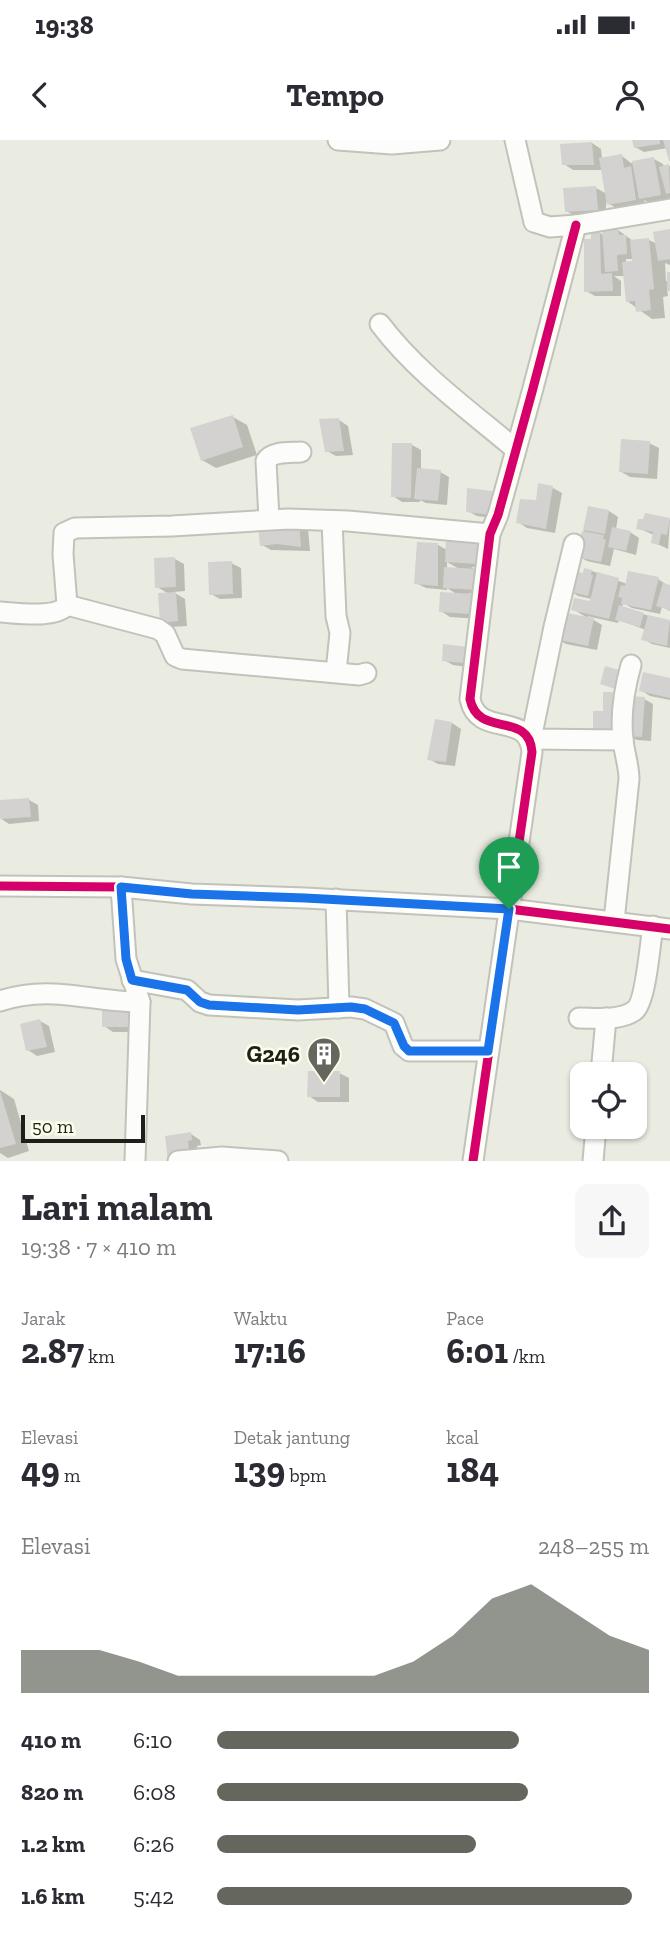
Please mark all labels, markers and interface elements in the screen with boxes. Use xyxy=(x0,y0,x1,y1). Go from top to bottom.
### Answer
text: 19:38 xyxy=(35,9,94,41)
icon: back xyxy=(21,76,59,114)
text: Tempo xyxy=(286,76,384,114)
icon: person xyxy=(611,76,649,114)
pin xyxy=(479,837,539,909)
icon: arrive xyxy=(490,848,528,886)
building icon: G246 xyxy=(305,1035,343,1084)
place label: G246 xyxy=(247,1040,300,1068)
map controls xyxy=(570,1062,647,1139)
button: locate xyxy=(570,1062,647,1139)
scale bar xyxy=(21,1112,145,1144)
text: 50 m xyxy=(32,1115,73,1138)
text: Lari malam xyxy=(21,1184,213,1230)
button: share xyxy=(575,1184,649,1258)
text: 19:38 · 7 × 410 m xyxy=(21,1233,176,1261)
text: Jarak xyxy=(21,1307,65,1330)
text: Waktu xyxy=(234,1307,287,1330)
text: Pace xyxy=(446,1307,484,1330)
text: 2.87 xyxy=(21,1330,84,1372)
text: 17:16 xyxy=(234,1330,306,1372)
text: 6:01 xyxy=(446,1330,508,1372)
text: km xyxy=(84,1345,115,1368)
text: /km xyxy=(508,1345,545,1368)
text: Elevasi xyxy=(21,1426,78,1449)
text: Detak jantung xyxy=(234,1426,350,1449)
text: kcal xyxy=(446,1426,479,1449)
text: 49 xyxy=(21,1449,60,1491)
text: 139 xyxy=(234,1449,285,1491)
text: 184 xyxy=(446,1449,499,1491)
text: m xyxy=(60,1464,80,1487)
text: bpm xyxy=(285,1464,327,1487)
text: Elevasi xyxy=(21,1532,90,1560)
text: 248–255 m xyxy=(538,1532,649,1560)
text: 410 m xyxy=(21,1726,81,1754)
text: 6:10 xyxy=(133,1726,172,1754)
text: 820 m xyxy=(21,1778,83,1806)
text: 6:08 xyxy=(133,1778,176,1806)
text: 1.2 km xyxy=(21,1830,85,1858)
text: 6:26 xyxy=(133,1830,174,1858)
text: 1.6 km xyxy=(21,1882,85,1910)
text: 5:42 xyxy=(133,1882,174,1910)

